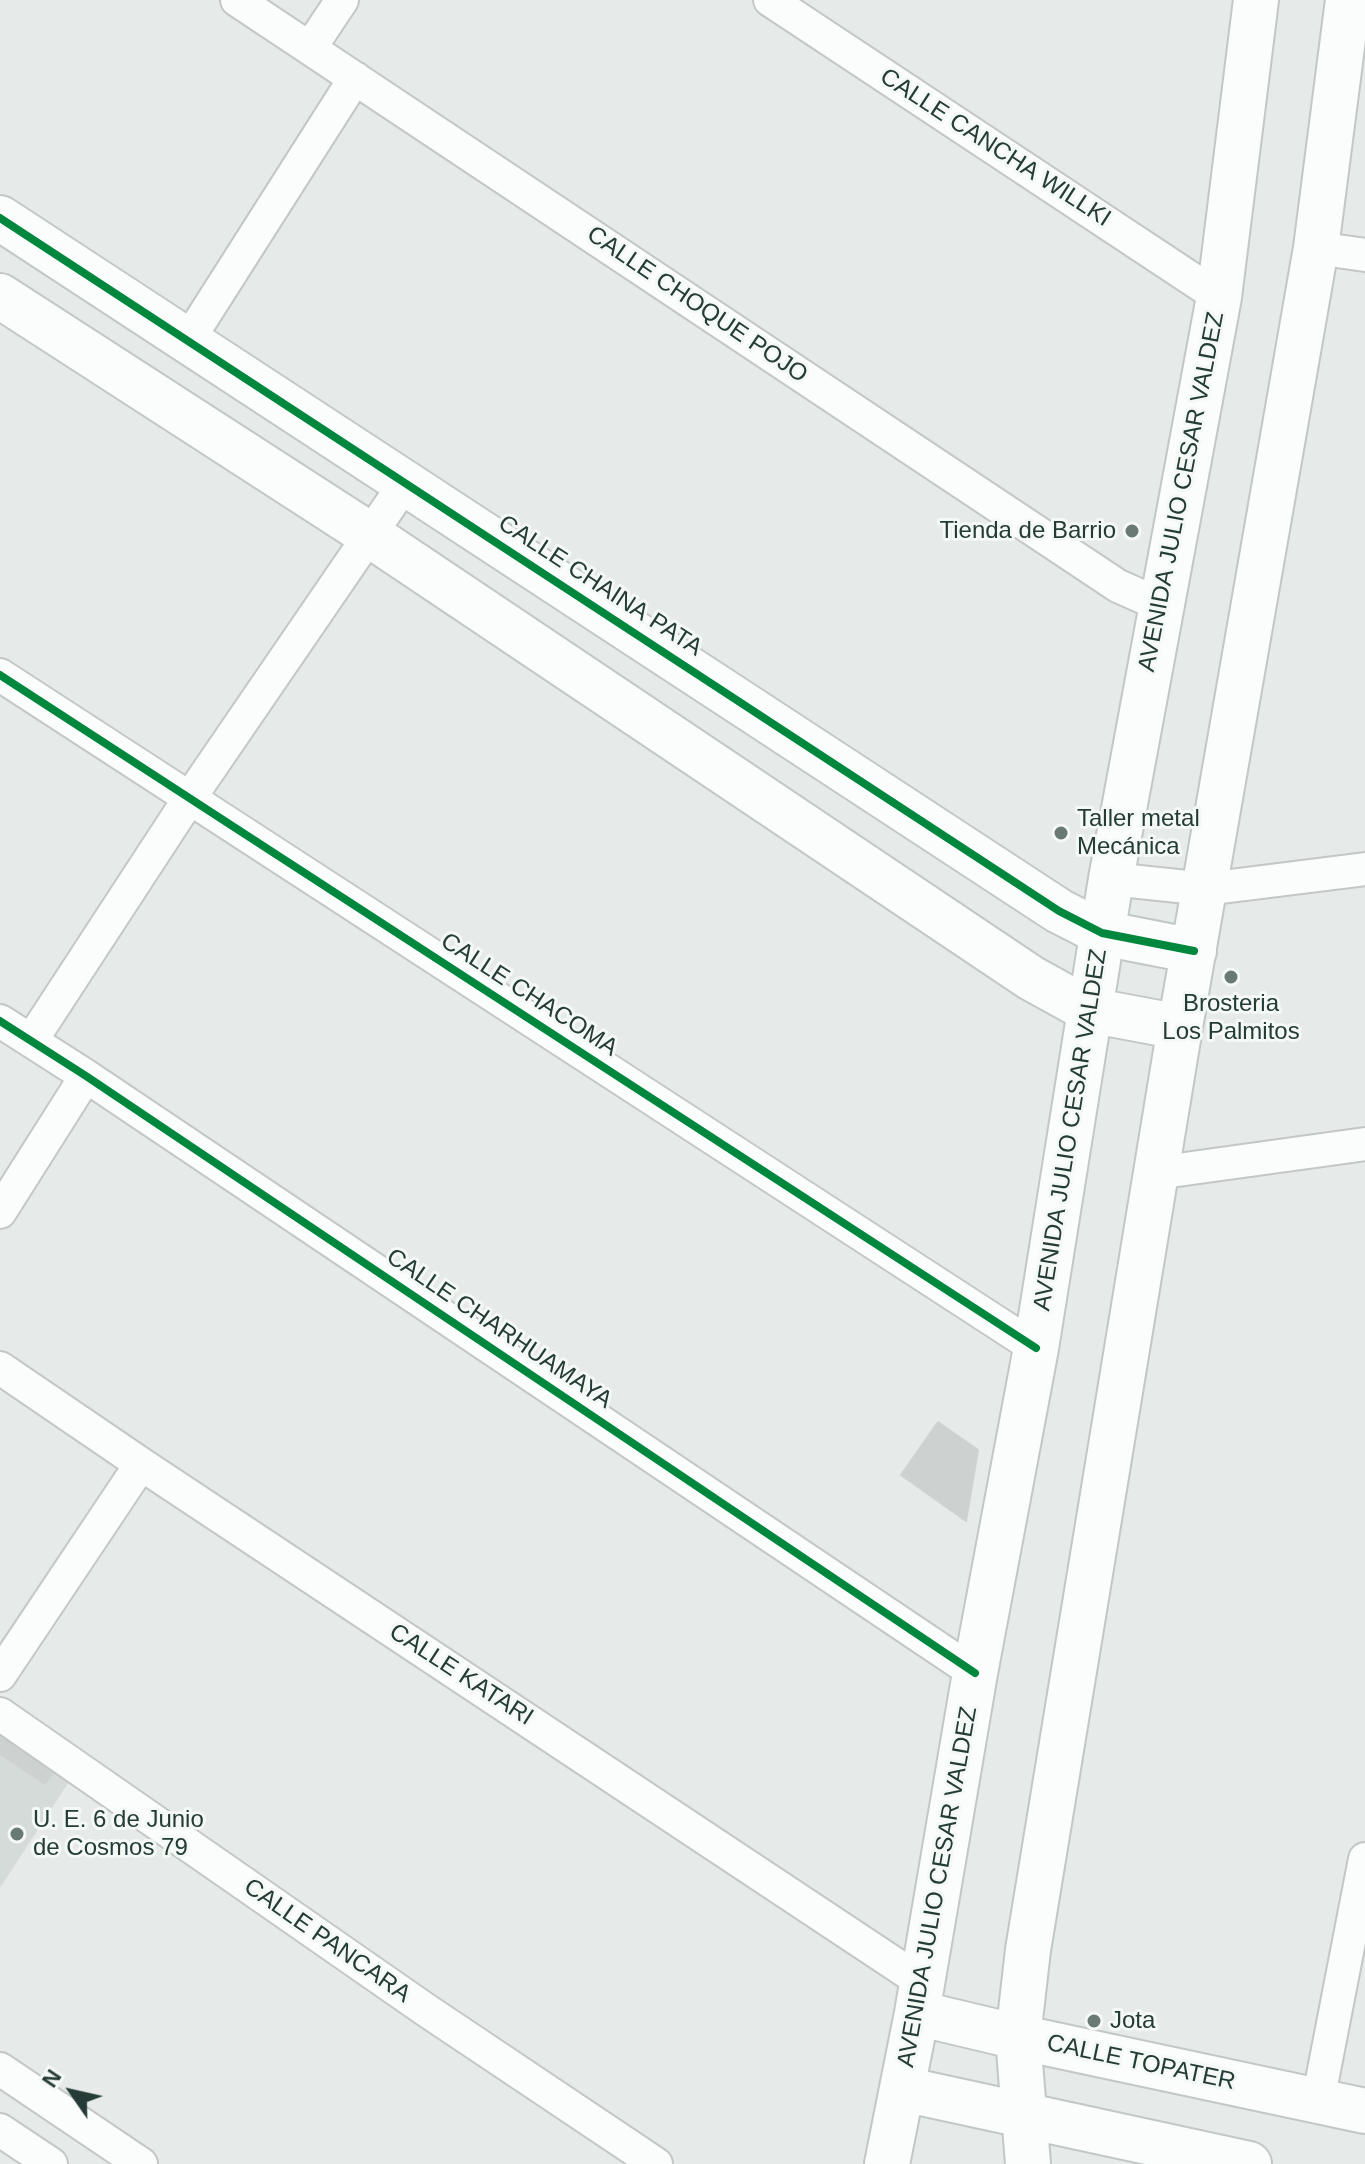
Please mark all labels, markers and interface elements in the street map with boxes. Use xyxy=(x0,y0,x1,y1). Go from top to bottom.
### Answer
street label: CALLE CANCHA WILLKI xyxy=(874,63,1116,233)
street label: CALLE CHOQUE POJO xyxy=(581,220,813,390)
street label: AVENIDA JULIO CESAR VALDEZ xyxy=(1133,310,1231,674)
street label: CALLE CHAINA PATA xyxy=(493,509,707,663)
place label: Tienda de Barrio xyxy=(939,517,1116,545)
marker: Tienda de Barrio xyxy=(1123,522,1141,540)
place label: Taller metal Mecánica xyxy=(1077,805,1200,861)
marker: Taller metal Mecánica xyxy=(1052,824,1070,842)
street label: CALLE CHACOMA xyxy=(435,927,623,1063)
street label: AVENIDA JULIO CESAR VALDEZ xyxy=(1028,947,1114,1313)
marker: Brosteria Los Palmitos xyxy=(1222,968,1240,986)
place label: Brosteria Los Palmitos xyxy=(1162,990,1300,1046)
street label: CALLE CHARHUAMAYA xyxy=(381,1243,617,1415)
street label: CALLE KATARI xyxy=(384,1618,538,1732)
street label: AVENIDA JULIO CESAR VALDEZ xyxy=(892,1704,984,2070)
place label: U. E. 6 de Junio de Cosmos 79 xyxy=(33,1806,204,1862)
marker: U. E. 6 de Junio de Cosmos 79 xyxy=(8,1825,26,1843)
street label: CALLE PANCARA xyxy=(238,1873,416,2009)
place label: Jota xyxy=(1110,2007,1155,2035)
marker: Jota xyxy=(1085,2012,1103,2030)
street label: CALLE TOPATER xyxy=(1044,2029,1238,2097)
north arrow xyxy=(32,2052,112,2132)
text: N xyxy=(37,2065,66,2092)

